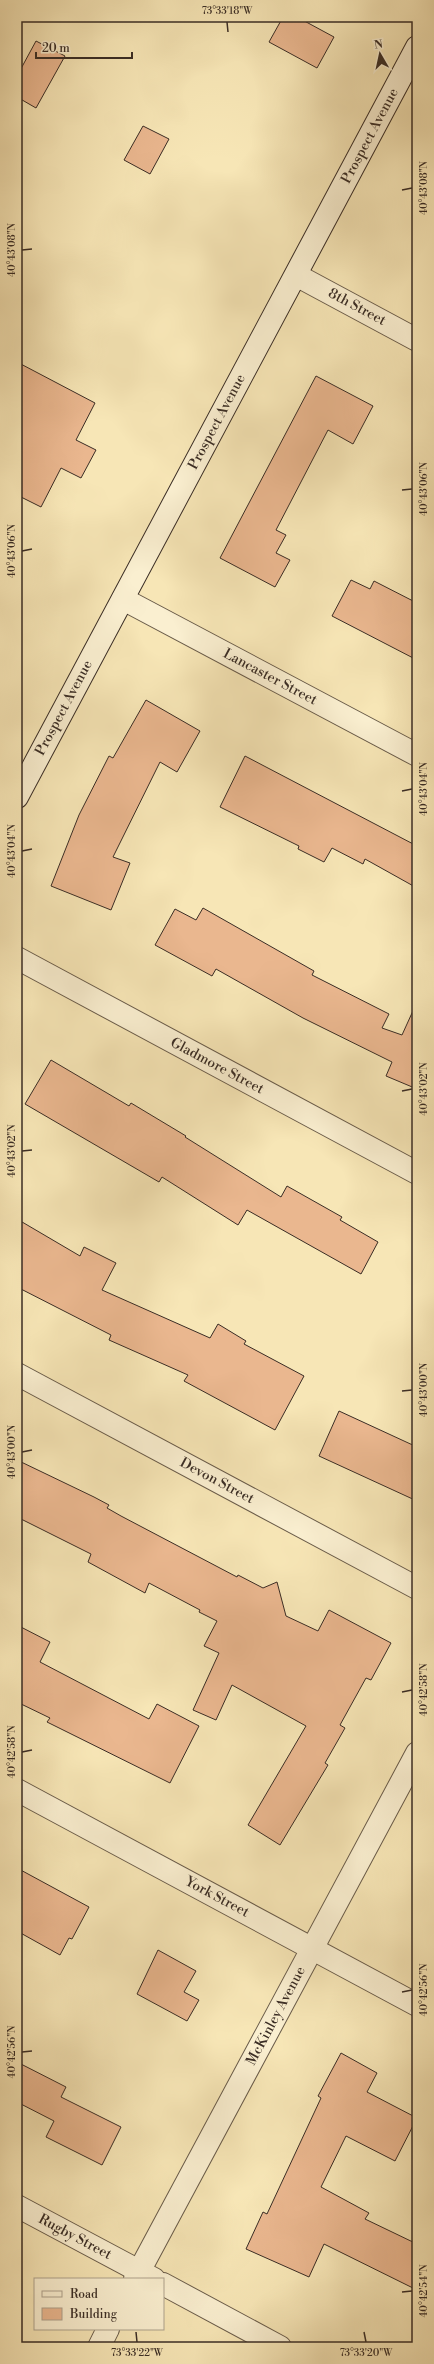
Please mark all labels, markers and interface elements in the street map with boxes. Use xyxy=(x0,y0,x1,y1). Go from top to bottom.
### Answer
text: 73°33'18"W xyxy=(202,5,253,17)
scale bar xyxy=(36,34,132,60)
north arrow xyxy=(360,34,400,74)
text: N xyxy=(373,37,384,53)
text: 20 m xyxy=(42,41,70,56)
street label: Prospect Avenue xyxy=(337,85,403,187)
text: 40°43'08"N xyxy=(418,160,430,215)
text: 40°43'08"N xyxy=(6,222,18,277)
street label: 8th Street xyxy=(325,284,389,330)
street label: Prospect Avenue xyxy=(184,371,250,473)
text: 40°43'06"N xyxy=(418,461,430,516)
text: 40°43'06"N xyxy=(6,523,18,578)
street label: Lancaster Street xyxy=(220,645,320,709)
street label: Prospect Avenue xyxy=(31,657,97,759)
text: 40°43'04"N xyxy=(418,761,430,816)
text: 40°43'04"N xyxy=(6,823,18,878)
street label: Gladmore Street xyxy=(167,1034,267,1098)
text: 40°43'02"N xyxy=(418,1062,430,1116)
text: 40°43'02"N xyxy=(6,1124,18,1178)
text: 40°43'00"N xyxy=(418,1362,430,1417)
text: 40°43'00"N xyxy=(6,1424,18,1479)
street label: Devon Street xyxy=(177,1454,257,1508)
text: 40°42'58"N xyxy=(418,1663,430,1717)
text: 40°42'58"N xyxy=(6,1725,18,1779)
street label: York Street xyxy=(181,1872,252,1921)
street label: McKinley Avenue xyxy=(242,1963,310,2069)
text: 40°42'56"N xyxy=(418,1963,430,2017)
text: 40°42'56"N xyxy=(6,2025,18,2079)
street label: Rugby Street xyxy=(35,2210,115,2264)
text: 40°42'54"N xyxy=(418,2264,430,2318)
legend xyxy=(34,2278,164,2330)
text: Road xyxy=(70,2287,98,2302)
text: Building xyxy=(69,2307,118,2322)
text: 73°33'22"W xyxy=(111,2347,164,2359)
text: 73°33'20"W xyxy=(340,2347,393,2359)

